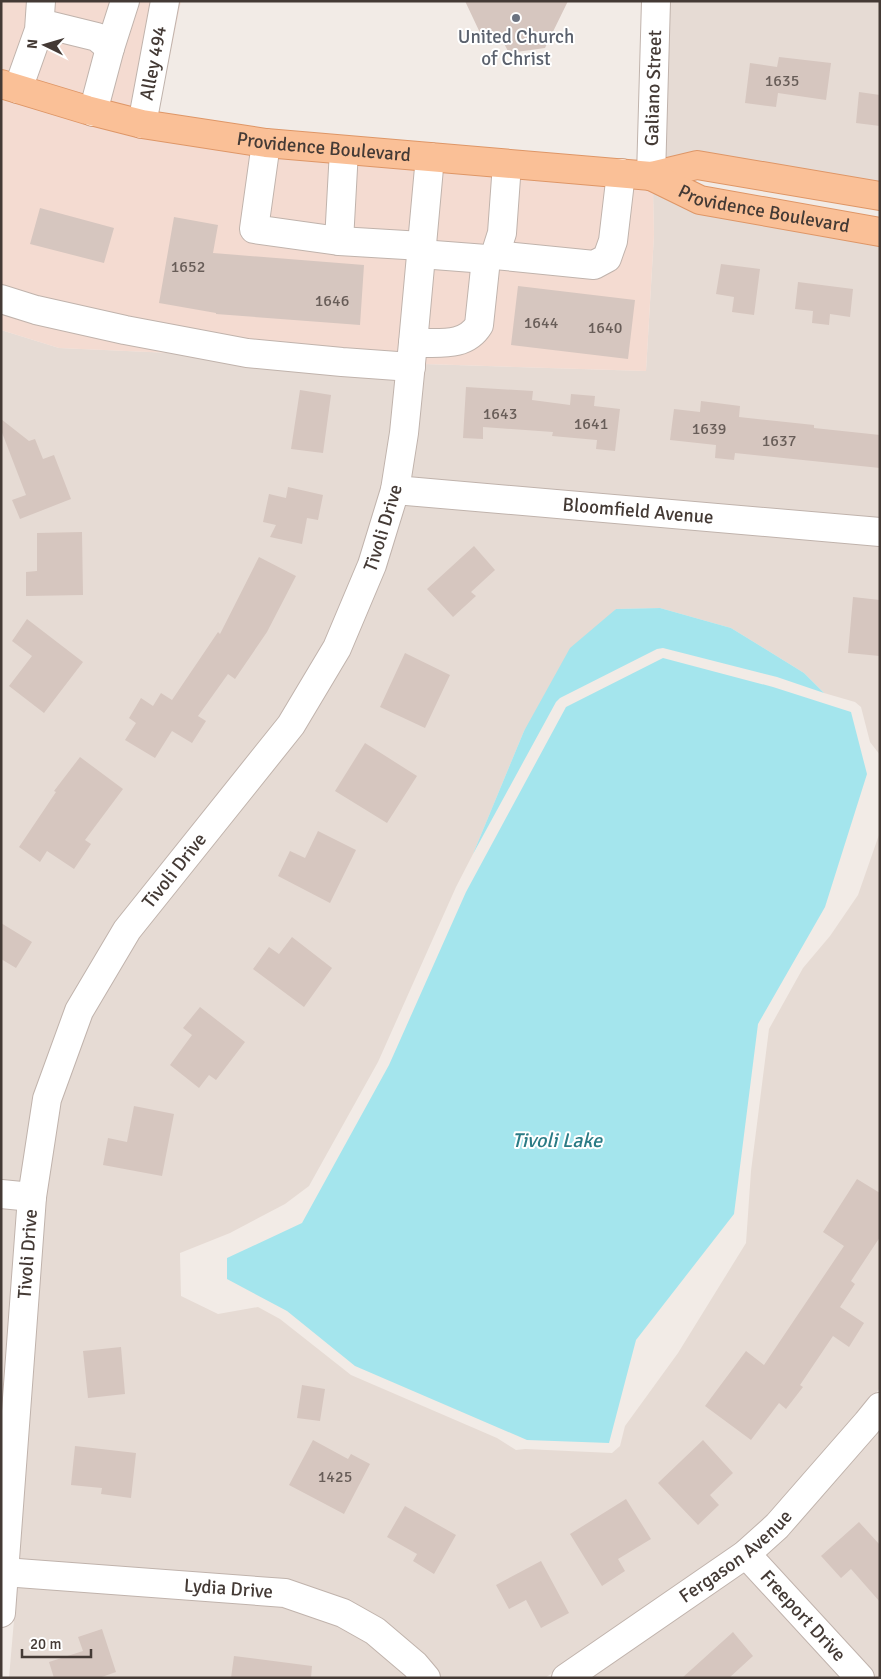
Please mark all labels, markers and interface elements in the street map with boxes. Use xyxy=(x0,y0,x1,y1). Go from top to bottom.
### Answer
marker: United Church of Christ xyxy=(510,12,522,24)
north arrow xyxy=(20,20,70,70)
street label: Alley 494 xyxy=(135,24,172,102)
place label: United Church of Christ xyxy=(458,25,574,71)
street label: Galiano Street xyxy=(640,29,667,146)
text: N xyxy=(24,38,41,50)
house number: 1635 xyxy=(765,71,799,91)
street label: Providence Boulevard xyxy=(235,127,412,167)
street label: Providence Boulevard xyxy=(674,179,851,238)
house number: 1652 xyxy=(171,257,205,277)
house number: 1646 xyxy=(315,291,349,311)
house number: 1644 xyxy=(524,313,559,333)
house number: 1640 xyxy=(588,318,622,338)
house number: 1643 xyxy=(483,404,517,424)
house number: 1641 xyxy=(574,414,608,434)
house number: 1639 xyxy=(692,419,726,439)
house number: 1637 xyxy=(762,431,796,451)
street label: Tivoli Drive xyxy=(358,483,408,576)
street label: Bloomfield Avenue xyxy=(562,493,715,530)
street label: Tivoli Drive xyxy=(137,828,212,913)
water label: Tivoli Lake xyxy=(512,1128,603,1153)
street label: Tivoli Drive xyxy=(12,1208,43,1300)
house number: 1425 xyxy=(318,1467,352,1487)
street label: Fergason Avenue xyxy=(675,1505,798,1608)
street label: Freeport Drive xyxy=(755,1565,851,1667)
street label: Lydia Drive xyxy=(183,1573,274,1604)
scale bar xyxy=(22,1626,91,1658)
text: 20 m xyxy=(30,1635,61,1653)

